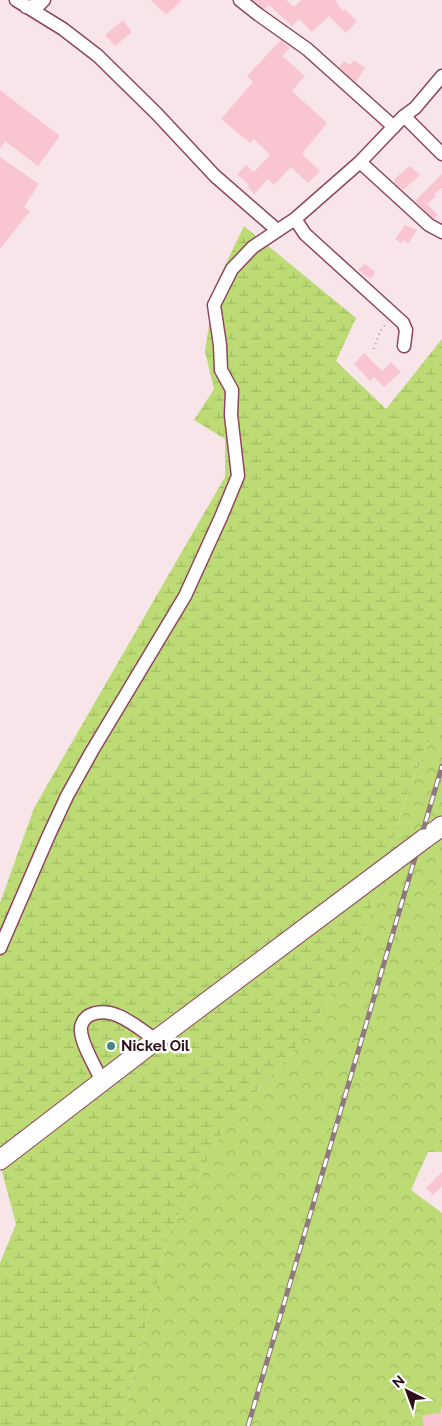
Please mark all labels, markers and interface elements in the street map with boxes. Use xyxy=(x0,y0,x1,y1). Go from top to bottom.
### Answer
place label: Nickel Oil xyxy=(121,1037,190,1055)
marker: Nickel Oil xyxy=(105,1040,117,1052)
north arrow xyxy=(382,1366,432,1416)
text: N xyxy=(389,1372,408,1391)

